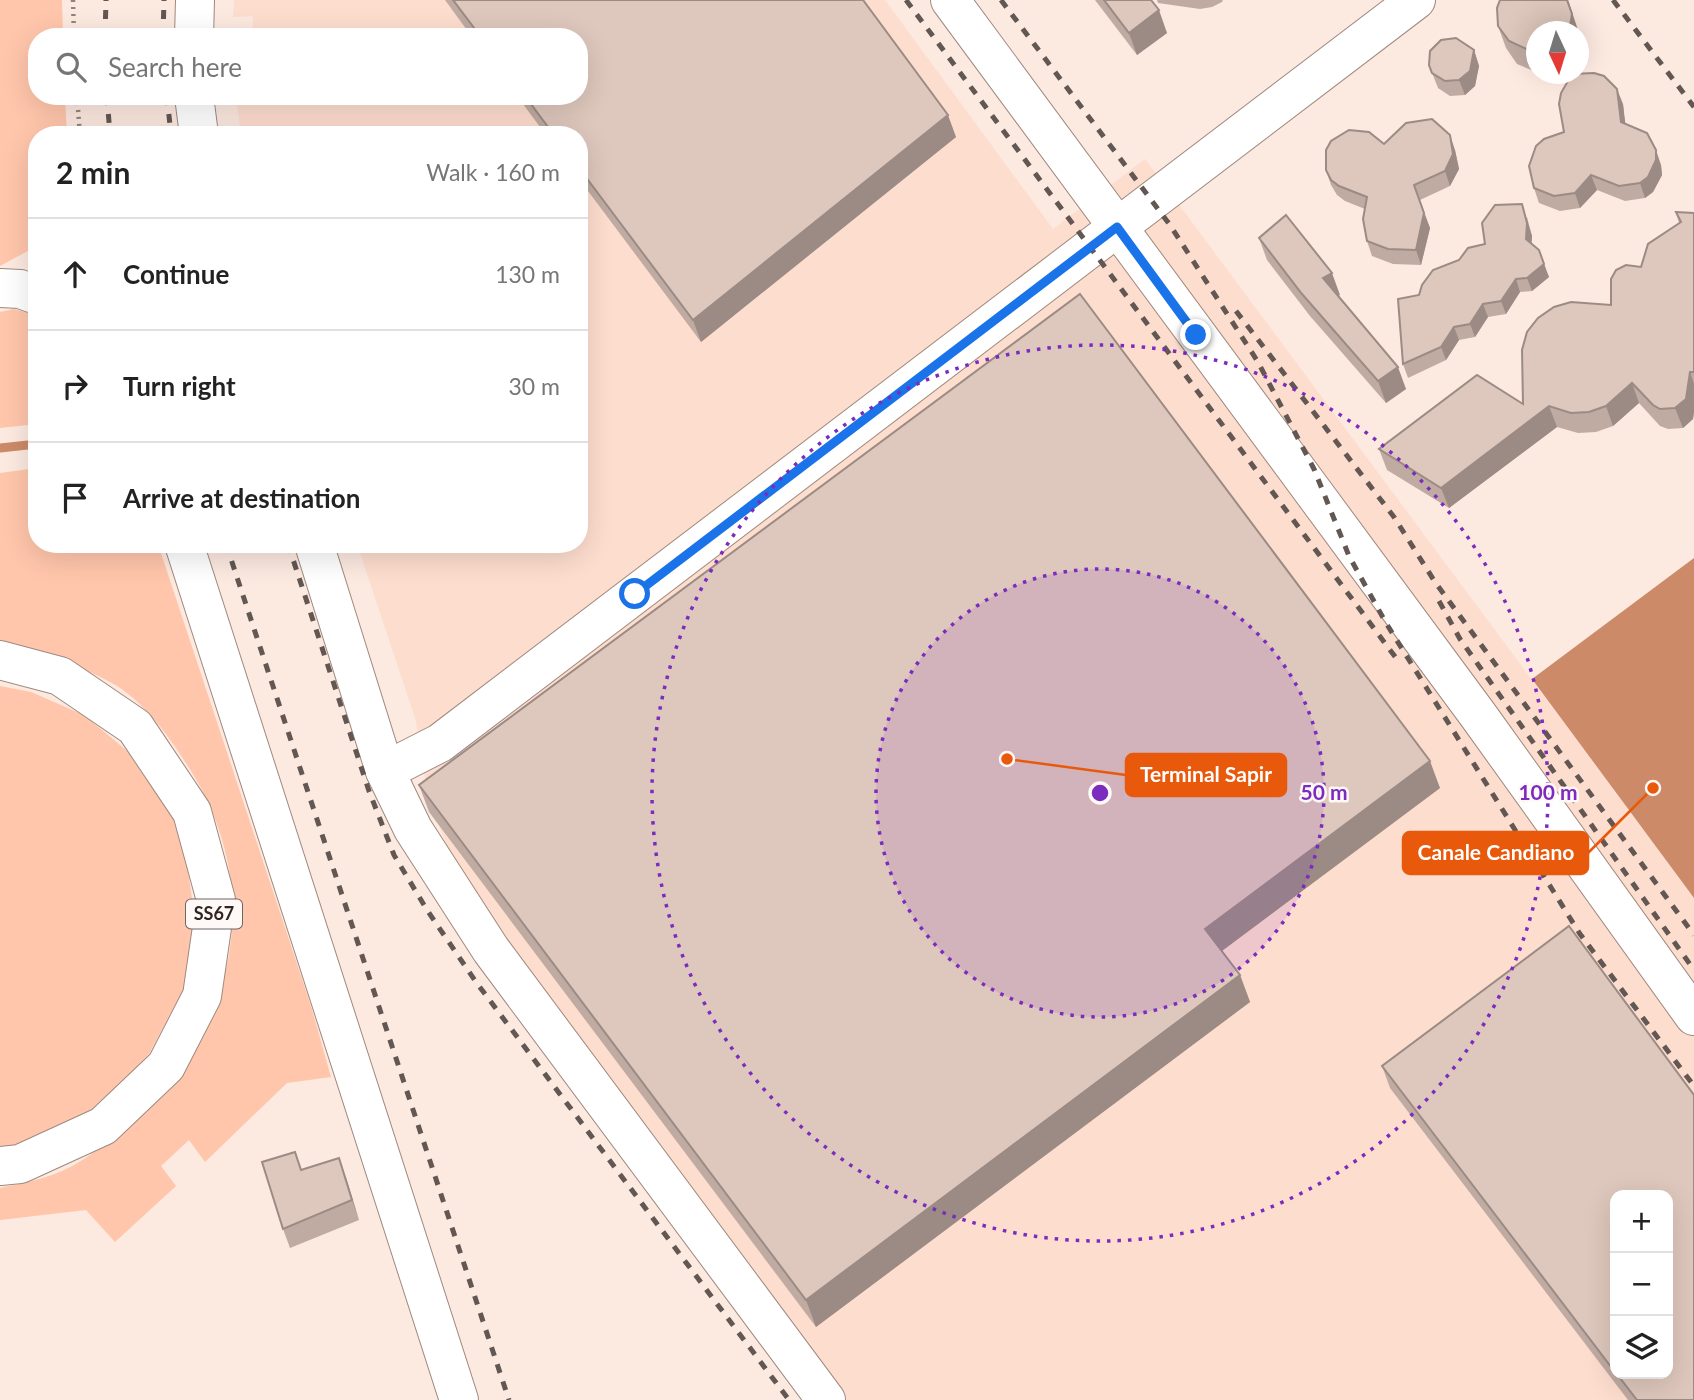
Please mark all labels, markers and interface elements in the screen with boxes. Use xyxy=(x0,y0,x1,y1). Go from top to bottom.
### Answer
north arrow xyxy=(1526,21,1589,84)
search box xyxy=(28,28,588,105)
icon: search xyxy=(52,48,90,86)
text: Search here xyxy=(108,51,242,83)
text: 2 min xyxy=(56,154,130,190)
text: Walk · 160 m xyxy=(426,158,560,186)
icon: ahead xyxy=(56,255,94,293)
text: Continue xyxy=(123,258,229,290)
text: 130 m xyxy=(495,260,560,288)
route end xyxy=(1180,319,1211,350)
icon: right xyxy=(56,367,94,405)
text: Turn right xyxy=(123,370,236,402)
text: 30 m xyxy=(509,372,560,400)
icon: arrive xyxy=(56,479,94,517)
text: Arrive at destination xyxy=(123,482,360,514)
route start xyxy=(619,578,650,609)
callout: Terminal Sapir xyxy=(1126,754,1286,796)
text: Terminal Sapir xyxy=(1140,761,1272,786)
text: 50 m xyxy=(1300,779,1348,804)
text: 100 m xyxy=(1518,779,1578,804)
centre of rings xyxy=(1088,781,1112,805)
callout: Canale Candiano xyxy=(1403,832,1588,874)
text: Canale Candiano xyxy=(1418,839,1574,864)
road number: SS67 xyxy=(186,900,242,929)
map controls xyxy=(1610,1190,1673,1379)
button: + xyxy=(1610,1190,1673,1253)
button: − xyxy=(1610,1253,1673,1316)
button: layers xyxy=(1610,1316,1673,1379)

